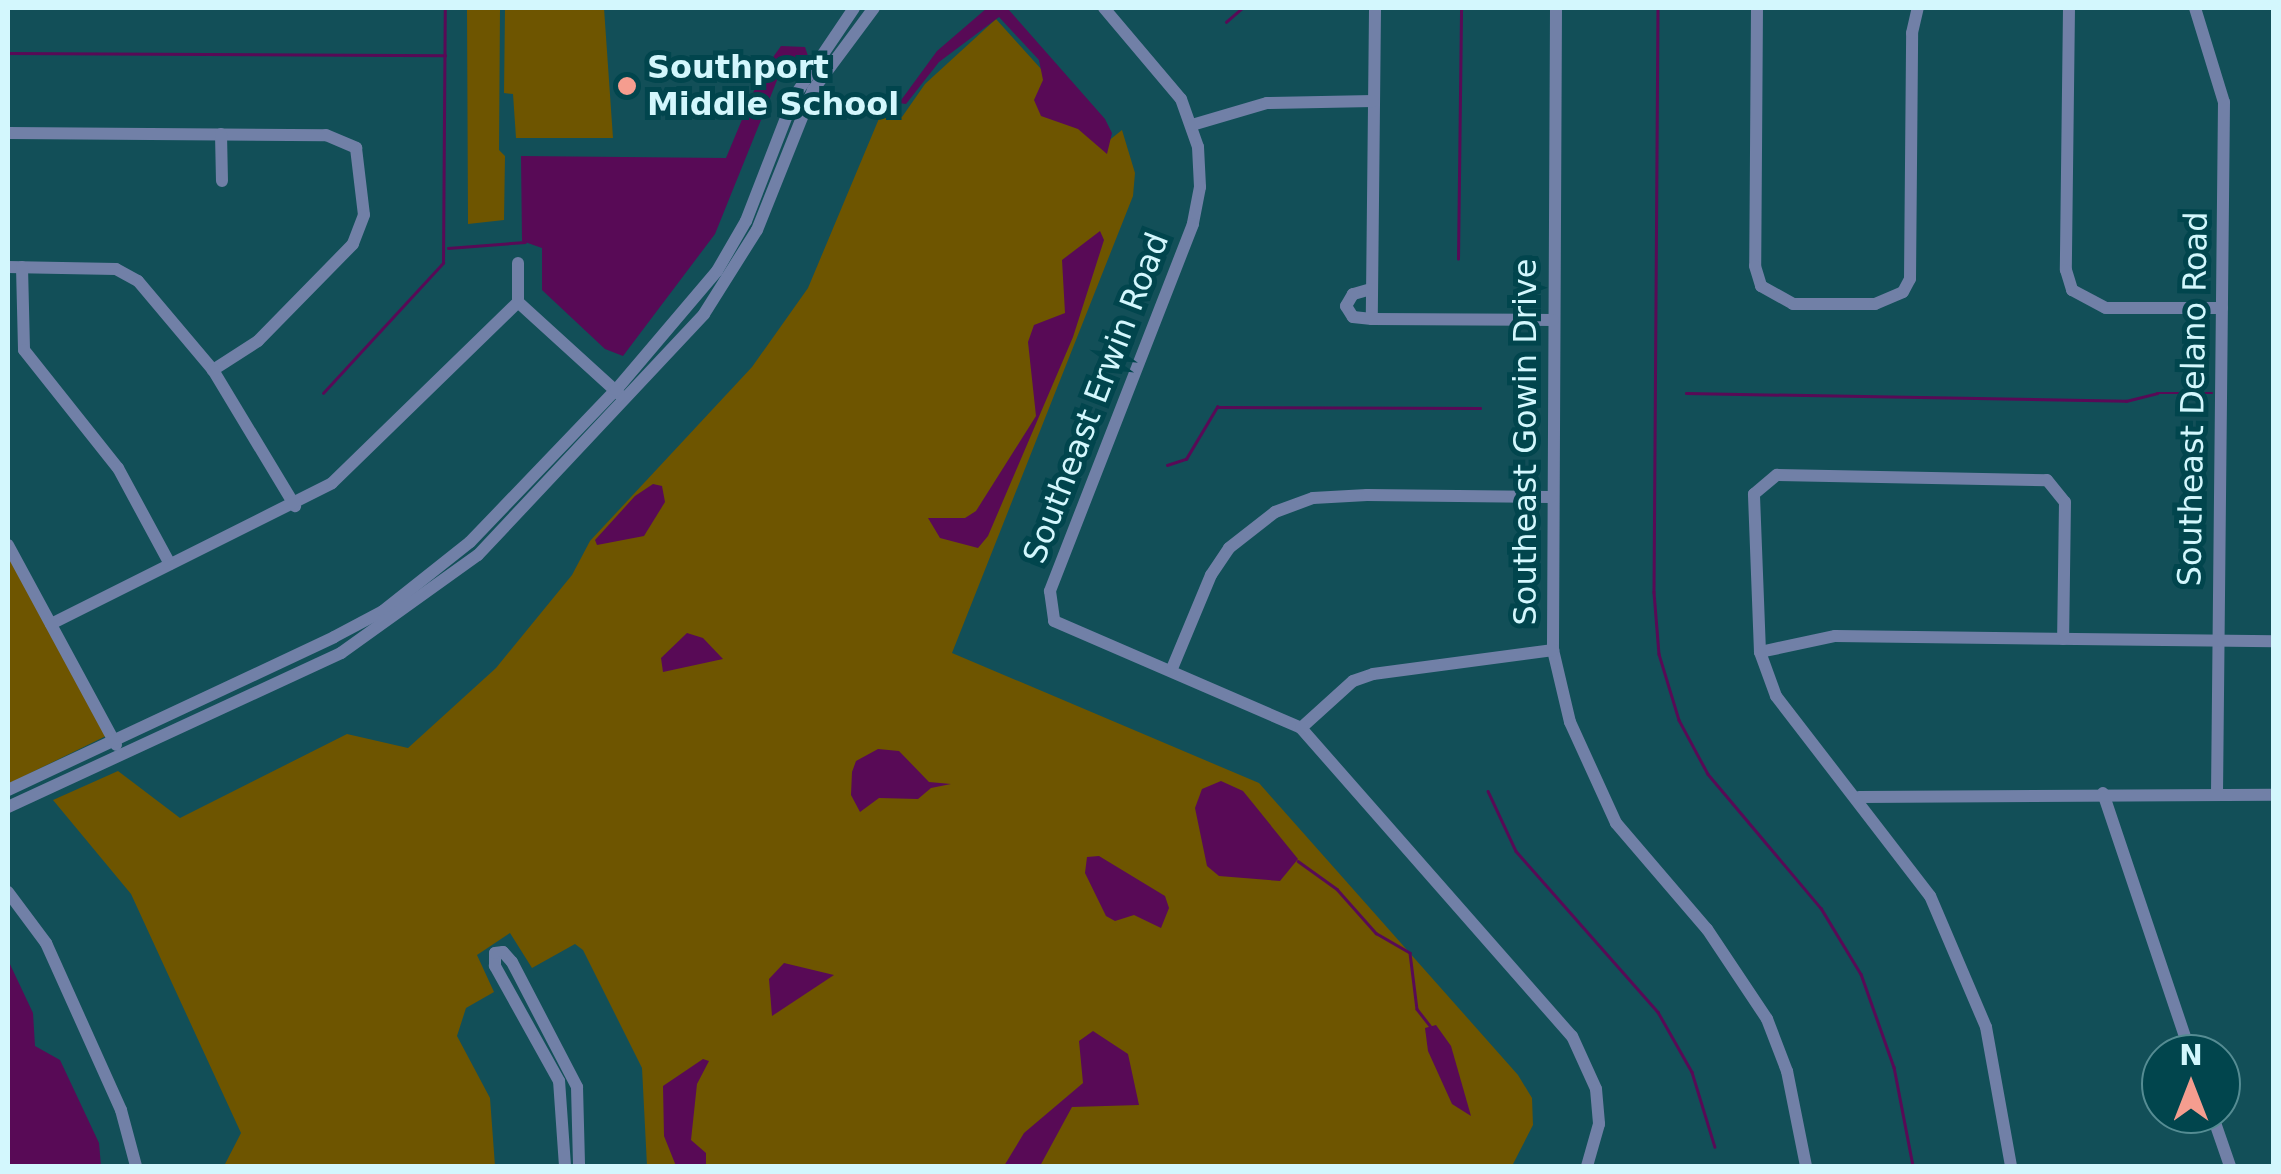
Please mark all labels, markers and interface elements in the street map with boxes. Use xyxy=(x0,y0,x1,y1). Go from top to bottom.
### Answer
place label: Southport Middle School xyxy=(647,49,899,124)
marker: Southport Middle School xyxy=(616,75,638,97)
street label: Southeast Delano Road xyxy=(2171,211,2215,587)
street label: Southeast Erwin Road xyxy=(1015,227,1177,569)
street label: Southeast Gowin Drive xyxy=(1506,259,1544,625)
north arrow xyxy=(2141,1034,2241,1134)
text: N xyxy=(2179,1039,2203,1072)

